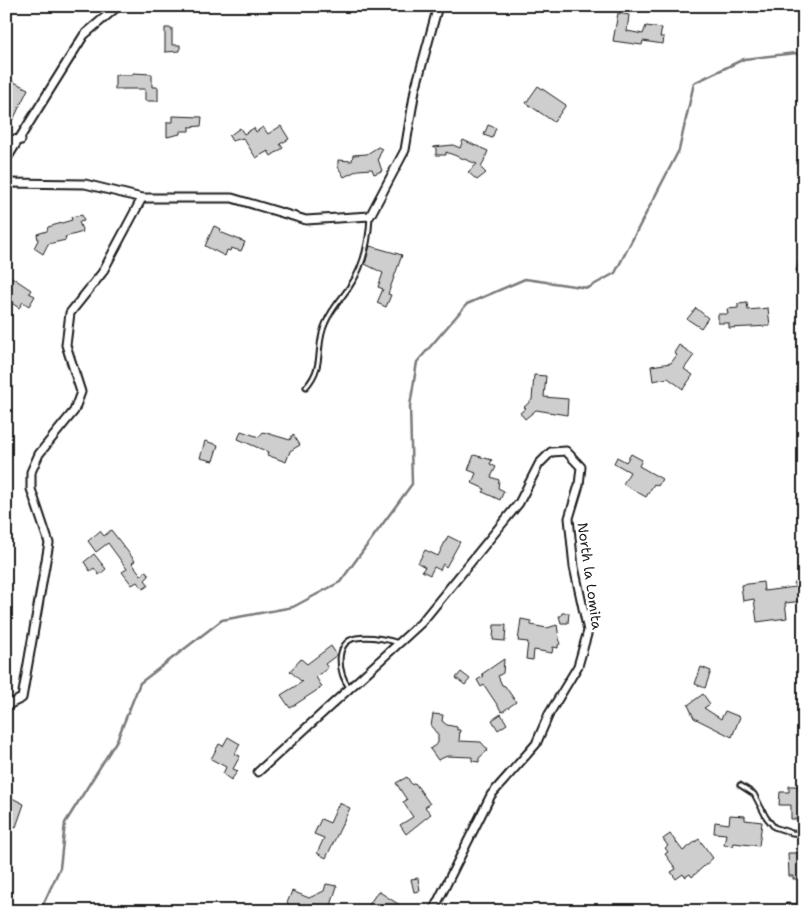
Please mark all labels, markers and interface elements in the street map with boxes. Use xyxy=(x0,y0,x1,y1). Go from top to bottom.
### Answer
street label: North la Lomita xyxy=(574,521,606,631)

